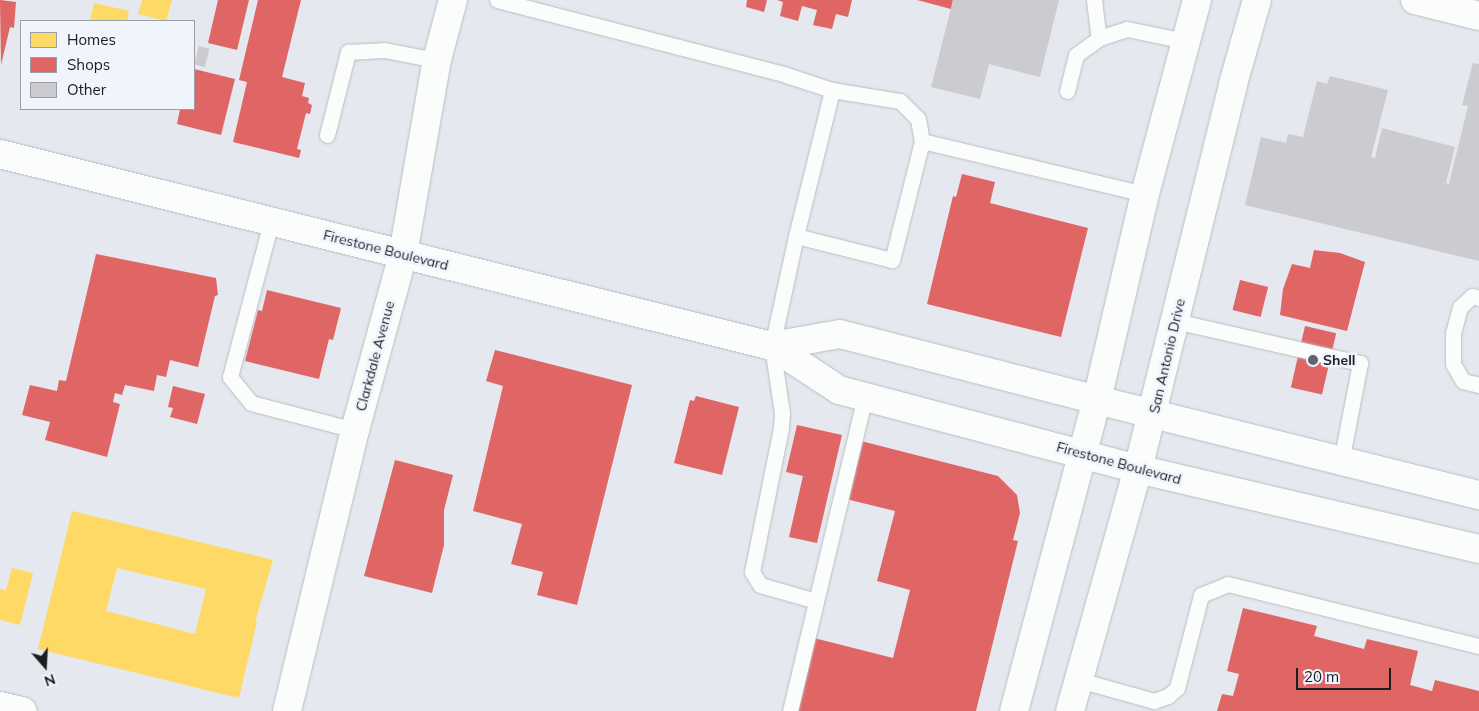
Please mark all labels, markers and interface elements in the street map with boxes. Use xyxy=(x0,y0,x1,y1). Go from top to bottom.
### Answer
legend xyxy=(20,20,195,110)
text: Homes xyxy=(67,30,116,49)
text: Shops xyxy=(67,55,110,74)
text: Other xyxy=(67,80,106,99)
street label: Firestone Boulevard xyxy=(322,226,450,274)
street label: San Antonio Drive xyxy=(1146,297,1188,415)
street label: Clarkdale Avenue xyxy=(352,299,398,413)
place label: Shell xyxy=(1323,352,1355,368)
marker: Shell xyxy=(1307,354,1319,366)
street label: Firestone Boulevard xyxy=(1055,438,1183,488)
north arrow xyxy=(20,641,70,691)
scale bar xyxy=(1299,658,1394,690)
text: 20 m xyxy=(1304,667,1339,686)
text: N xyxy=(42,670,58,690)

